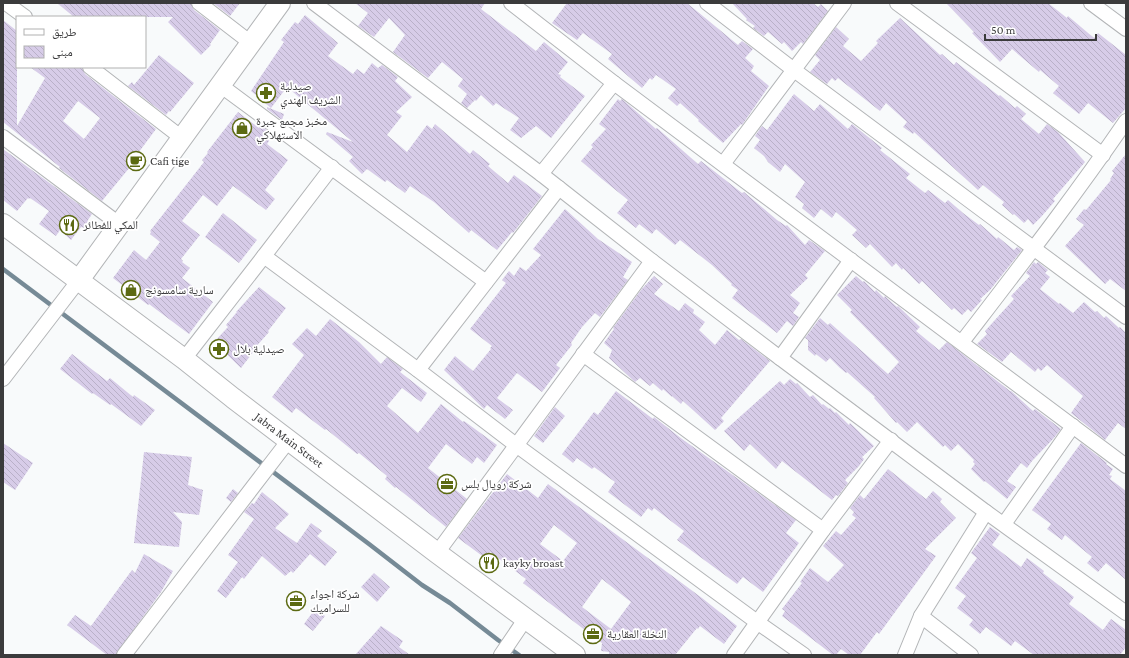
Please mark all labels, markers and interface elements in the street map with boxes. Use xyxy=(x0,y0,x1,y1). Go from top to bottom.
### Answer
legend xyxy=(16,16,146,68)
scale bar xyxy=(985,16,1096,42)
text: 50 m xyxy=(991,23,1016,37)
text: طريق xyxy=(52,25,77,39)
text: مبنى xyxy=(52,45,73,59)
place label: صيدلية الشريف الهندي xyxy=(280,79,341,110)
pharmacy icon: صيدلية الشريف الهندي xyxy=(255,82,277,104)
place label: مخبز مجمع جبرة الاستهلاكي xyxy=(256,114,327,145)
shop icon: مخبز مجمع جبرة الاستهلاكي xyxy=(231,117,253,139)
cafe icon: Cafi tige xyxy=(125,150,147,172)
place label: Cafi tige xyxy=(150,154,189,168)
restaurant icon: المكي للفطائر xyxy=(58,214,80,236)
place label: المكي للفطائر xyxy=(82,218,138,235)
shop icon: سارية سامسونج xyxy=(120,279,142,301)
place label: سارية سامسونج xyxy=(145,283,214,297)
pharmacy icon: صيدلية بلال xyxy=(208,338,230,360)
place label: صيدلية بلال xyxy=(233,342,285,356)
street label: Jabra Main Street xyxy=(251,409,327,471)
office icon: شركة رويال بلس xyxy=(436,473,458,495)
place label: شركة رويال بلس xyxy=(461,477,532,491)
restaurant icon: kayky broast xyxy=(478,552,500,574)
place label: kayky broast xyxy=(503,556,564,570)
place label: شركة اجواء للسراميك xyxy=(310,587,360,615)
office icon: شركة اجواء للسراميك xyxy=(285,590,307,612)
office icon: النخلة العقارية xyxy=(582,623,604,645)
place label: النخلة العقارية xyxy=(607,627,667,641)

